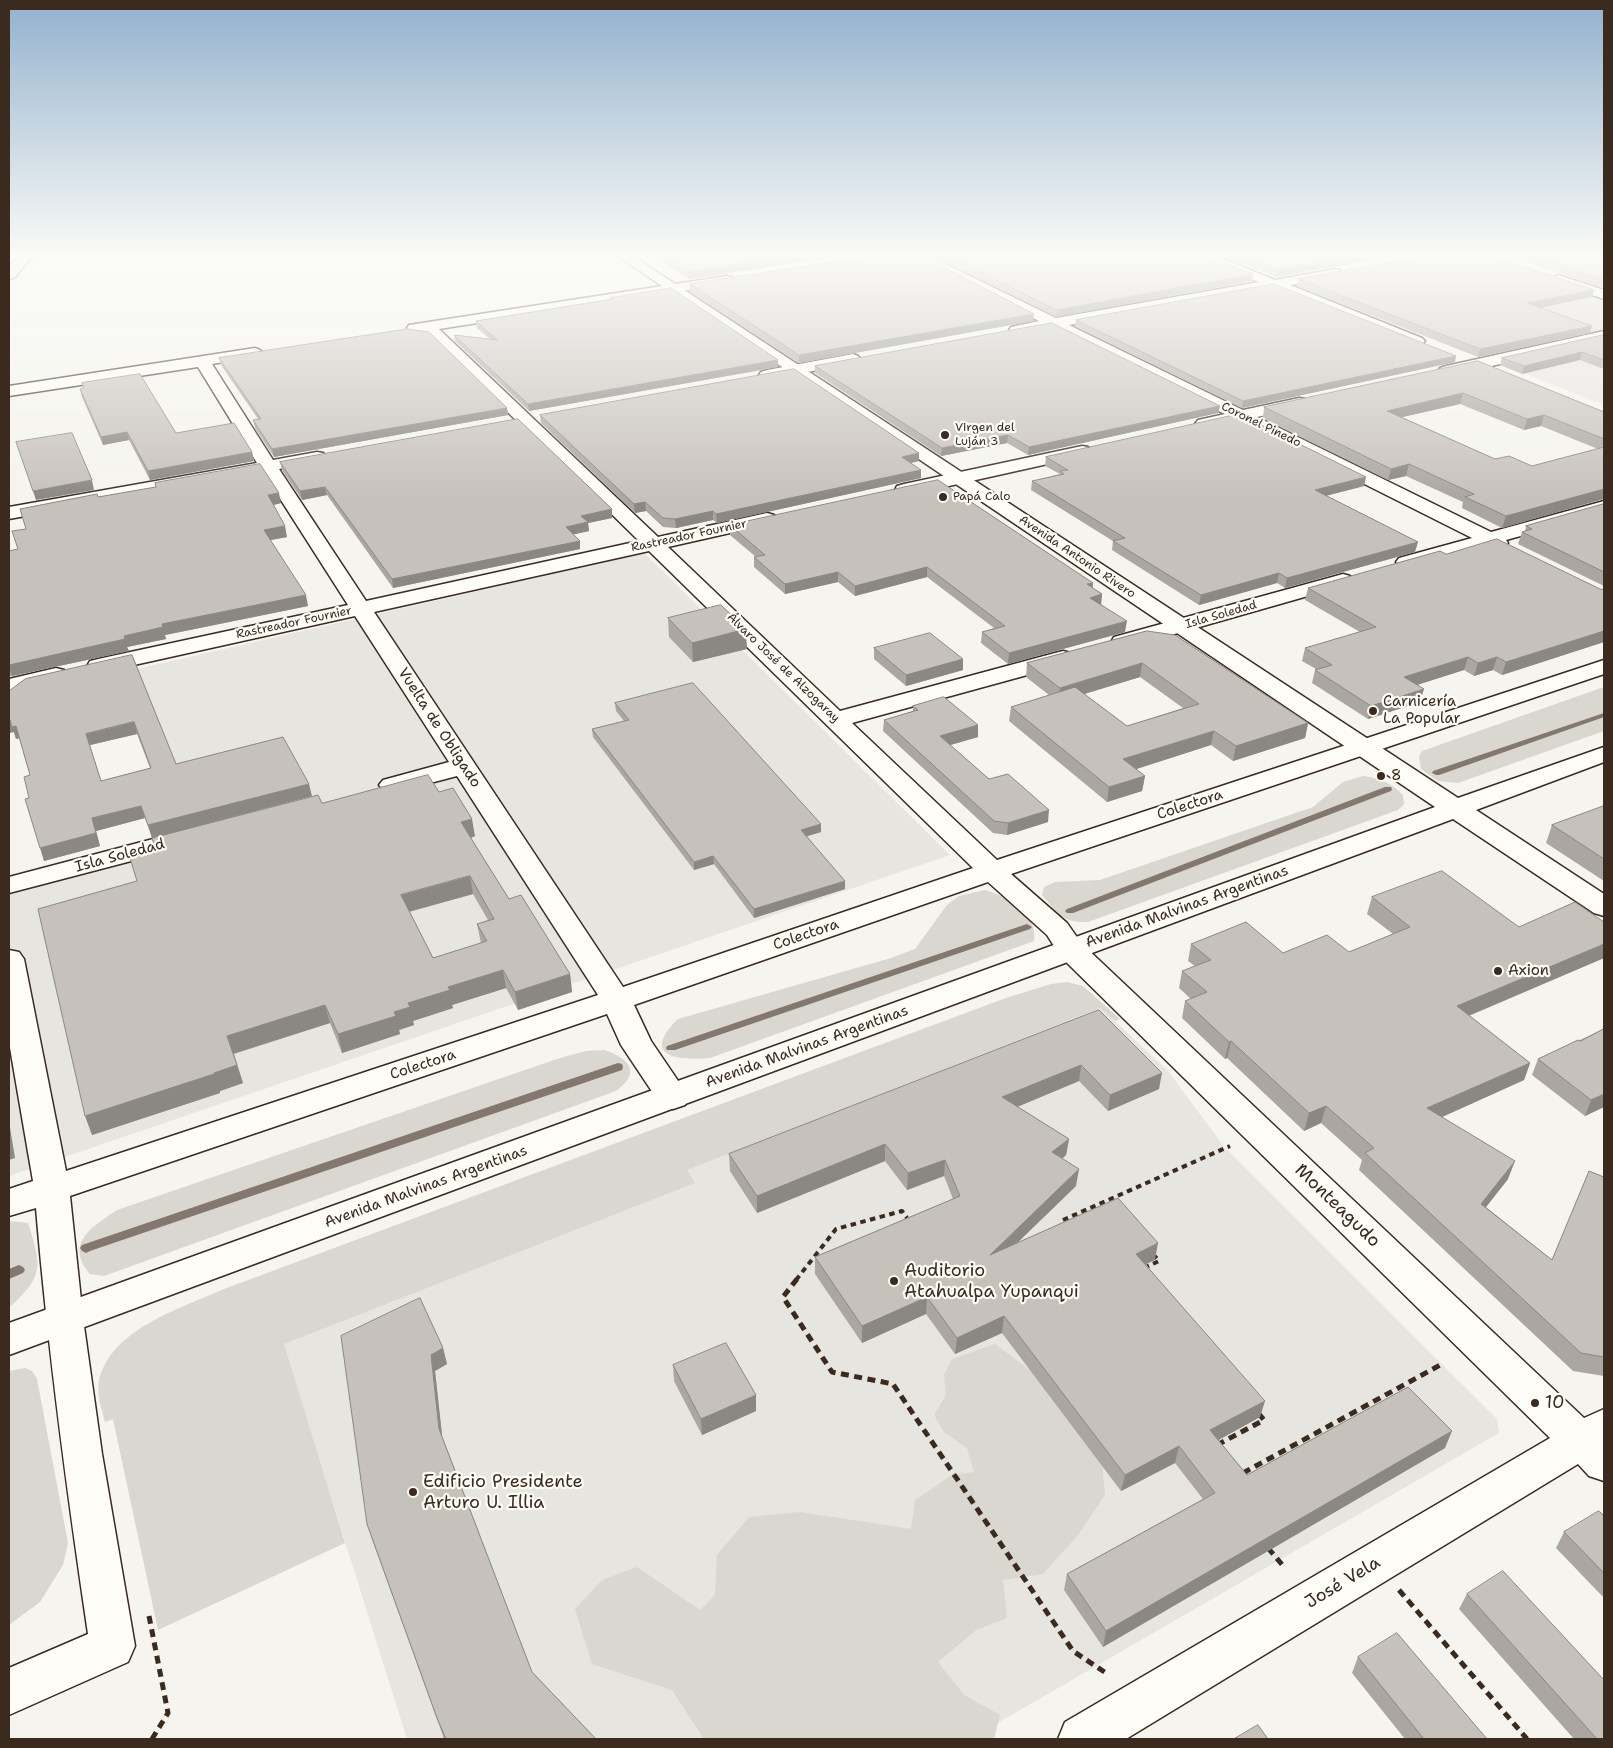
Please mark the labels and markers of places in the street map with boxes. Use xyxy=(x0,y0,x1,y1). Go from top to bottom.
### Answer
place label: Virgen del Luján 3 xyxy=(955,421,1015,449)
marker: Virgen del Luján 3 xyxy=(939,429,951,441)
place label: Papá Calo xyxy=(953,490,1010,504)
marker: Papá Calo xyxy=(937,491,949,503)
place label: Carnicería La Popular xyxy=(1383,693,1461,728)
marker: Carnicería La Popular xyxy=(1367,705,1379,717)
place label: 8 xyxy=(1391,767,1401,785)
marker: 8 xyxy=(1375,770,1387,782)
place label: Axion xyxy=(1508,962,1549,980)
marker: Axion xyxy=(1492,965,1504,977)
place label: Auditorio Atahualpa Yupanqui xyxy=(904,1260,1079,1302)
marker: Auditorio Atahualpa Yupanqui xyxy=(888,1275,900,1287)
place label: 10 xyxy=(1545,1392,1565,1414)
marker: 10 xyxy=(1529,1397,1541,1409)
place label: Edificio Presidente Arturo U. Illia xyxy=(423,1471,583,1514)
marker: Edificio Presidente Arturo U. Illia xyxy=(407,1486,419,1498)

